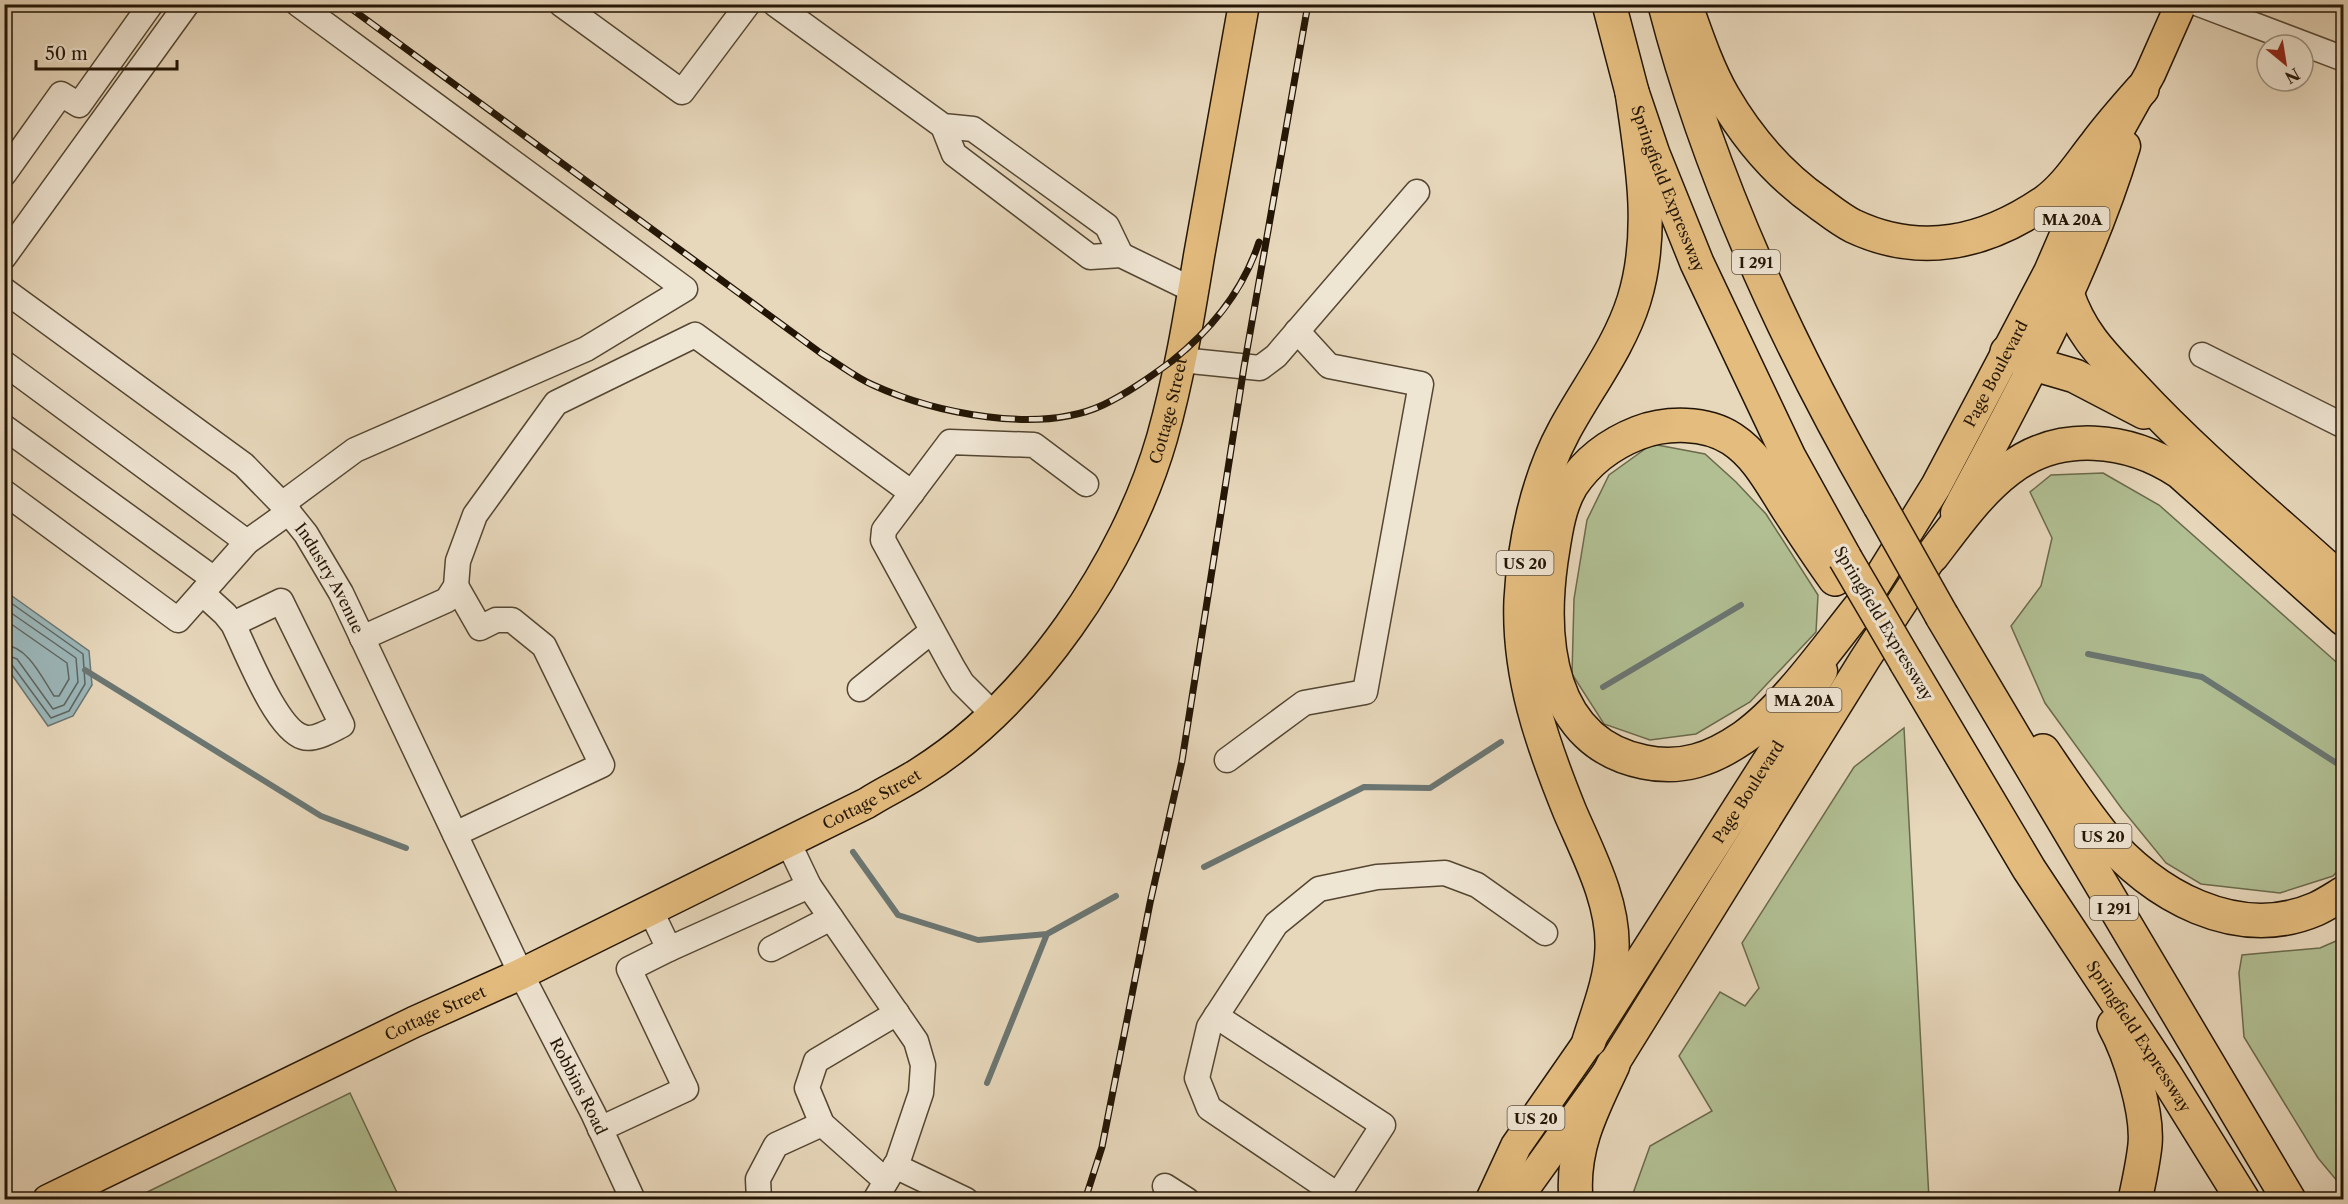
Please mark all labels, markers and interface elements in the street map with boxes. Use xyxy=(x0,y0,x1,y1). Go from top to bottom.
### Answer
scale bar xyxy=(36,33,177,71)
north arrow xyxy=(2255,33,2315,93)
text: 50 m xyxy=(45,43,88,65)
text: N xyxy=(2281,64,2304,88)
street label: Springfield Expressway xyxy=(1627,103,1710,276)
road number: MA 20A xyxy=(2034,207,2110,231)
road number: I 291 xyxy=(1732,250,1780,274)
street label: Page Boulevard xyxy=(1959,317,2032,430)
street label: Cottage Street xyxy=(1144,356,1191,467)
street label: Industry Avenue xyxy=(291,518,369,637)
street label: Springfield Expressway xyxy=(1830,542,1939,705)
road number: US 20 xyxy=(1496,551,1553,575)
road number: MA 20A xyxy=(1766,688,1842,712)
street label: Page Boulevard xyxy=(1708,737,1788,847)
street label: Cottage Street xyxy=(819,764,925,834)
road number: US 20 xyxy=(2074,824,2132,848)
road number: I 291 xyxy=(2090,896,2138,920)
street label: Springfield Expressway xyxy=(2082,957,2196,1117)
street label: Cottage Street xyxy=(381,981,489,1045)
street label: Robbins Road xyxy=(546,1034,612,1138)
road number: US 20 xyxy=(1508,1106,1564,1130)

